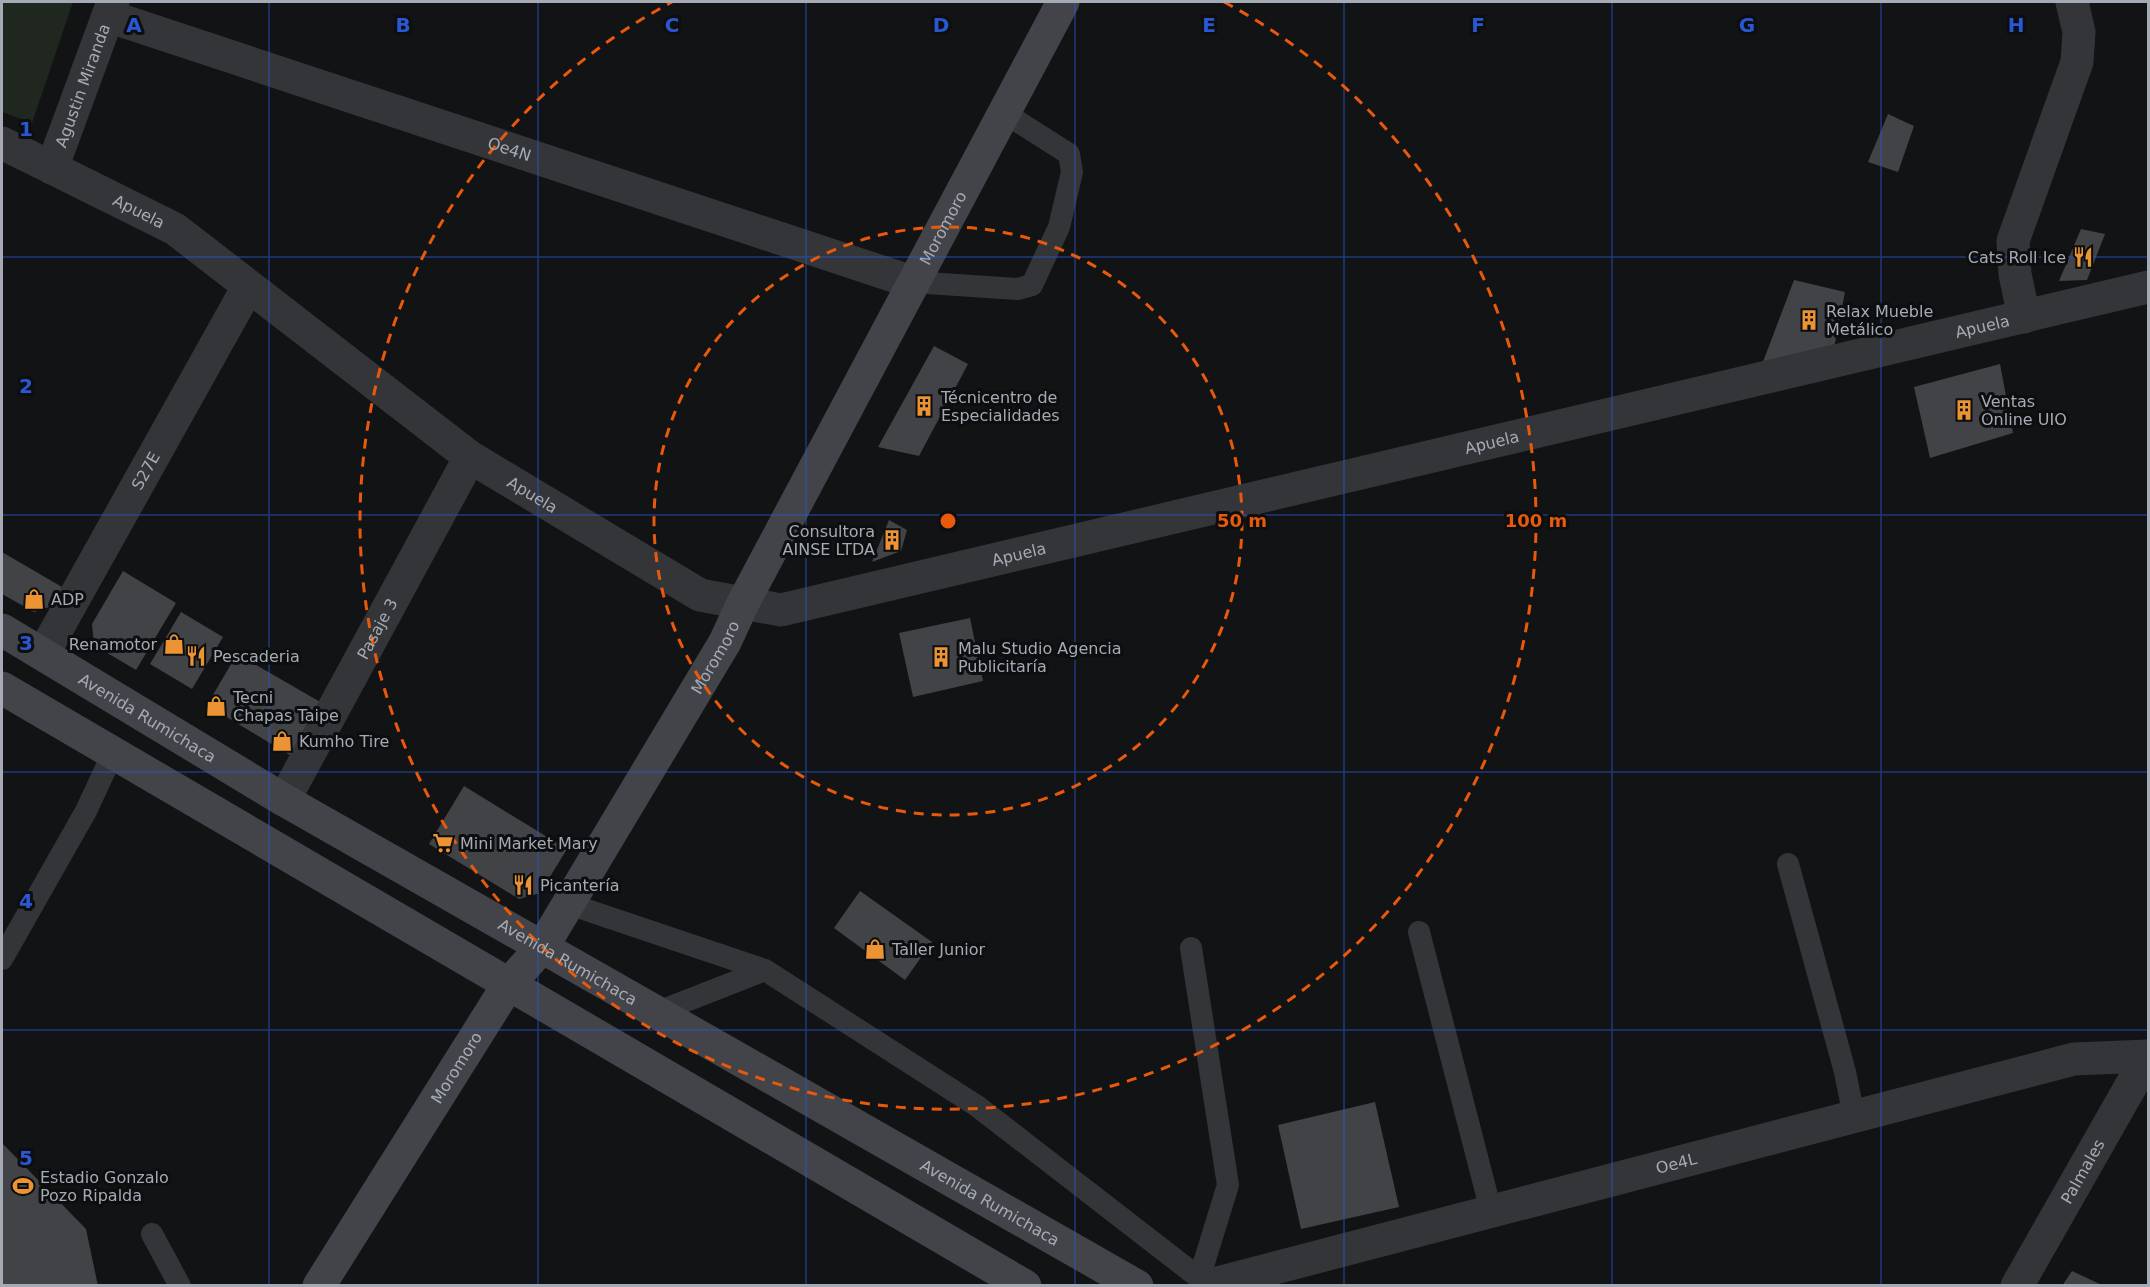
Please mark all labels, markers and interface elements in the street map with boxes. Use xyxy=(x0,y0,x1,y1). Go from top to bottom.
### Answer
text: A xyxy=(126,13,142,37)
text: B xyxy=(395,13,411,37)
text: C xyxy=(665,13,679,37)
text: D xyxy=(933,13,949,37)
text: E xyxy=(1202,13,1216,37)
text: F xyxy=(1471,13,1485,37)
text: G xyxy=(1739,13,1755,37)
text: H xyxy=(2008,13,2024,37)
street label: Agustin Miranda xyxy=(51,21,114,150)
text: 1 xyxy=(19,117,33,141)
street label: Oe4N xyxy=(485,133,534,165)
street label: Moromoro xyxy=(916,188,971,268)
street label: Apuela xyxy=(110,191,168,232)
restaurant icon: Cats Roll Ice xyxy=(2071,245,2095,269)
place label: Cats Roll Ice xyxy=(1968,248,2066,267)
place label: Relax Mueble Metálico xyxy=(1826,302,1933,339)
building icon: Relax Mueble Metálico xyxy=(1797,308,1821,332)
street label: Apuela xyxy=(1953,311,2012,342)
text: 2 xyxy=(19,374,33,398)
place label: Técnicentro de Especialidades xyxy=(940,388,1060,425)
place label: Ventas Online UIO xyxy=(1981,392,2067,429)
building icon: Técnicentro de Especialidades xyxy=(912,394,936,418)
building icon: Ventas Online UIO xyxy=(1952,398,1976,422)
street label: Apuela xyxy=(1463,427,1521,458)
street label: S27E xyxy=(128,449,164,493)
street label: Apuela xyxy=(504,473,561,517)
text: 50 m xyxy=(1217,510,1267,531)
text: 100 m xyxy=(1505,510,1567,531)
centre of rings xyxy=(938,511,958,531)
place label: Consultora AINSE LTDA xyxy=(783,522,875,559)
building icon: Consultora AINSE LTDA xyxy=(880,528,904,552)
street label: Apuela xyxy=(990,539,1048,570)
shop icon: ADP xyxy=(22,587,46,611)
place label: ADP xyxy=(51,590,84,609)
street label: Pasaje 3 xyxy=(353,595,402,663)
street label: Moromoro xyxy=(687,618,743,697)
text: 3 xyxy=(19,631,33,655)
shop icon: Renamotor xyxy=(162,632,186,656)
place label: Renamotor xyxy=(69,635,157,654)
place label: Malu Studio Agencia Publicitaría xyxy=(958,639,1121,676)
restaurant icon: Pescaderia xyxy=(184,644,208,668)
building icon: Malu Studio Agencia Publicitaría xyxy=(929,645,953,669)
place label: Pescaderia xyxy=(213,647,300,666)
street label: Avenida Rumichaca xyxy=(75,670,219,767)
place label: Tecni Chapas Taipe xyxy=(232,688,339,725)
shop icon: Tecni Chapas Taipe xyxy=(204,694,228,718)
shop icon: Kumho Tire xyxy=(270,729,294,753)
place label: Kumho Tire xyxy=(299,732,389,751)
supermarket icon: Mini Market Mary xyxy=(431,831,455,855)
place label: Mini Market Mary xyxy=(460,834,598,853)
restaurant icon: Picantería xyxy=(511,873,535,897)
place label: Picantería xyxy=(540,876,619,895)
text: 4 xyxy=(19,889,33,913)
street label: Avenida Rumichaca xyxy=(495,915,641,1009)
shop icon: Taller Junior xyxy=(863,937,887,961)
place label: Taller Junior xyxy=(891,940,986,959)
street label: Moromoro xyxy=(427,1028,486,1107)
street label: Palmales xyxy=(2057,1136,2109,1207)
text: 5 xyxy=(19,1146,33,1170)
street label: Oe4L xyxy=(1654,1149,1699,1178)
street label: Avenida Rumichaca xyxy=(917,1156,1063,1250)
place label: Estadio Gonzalo Pozo Ripalda xyxy=(40,1168,169,1205)
sports icon: Estadio Gonzalo Pozo Ripalda xyxy=(11,1174,35,1198)

